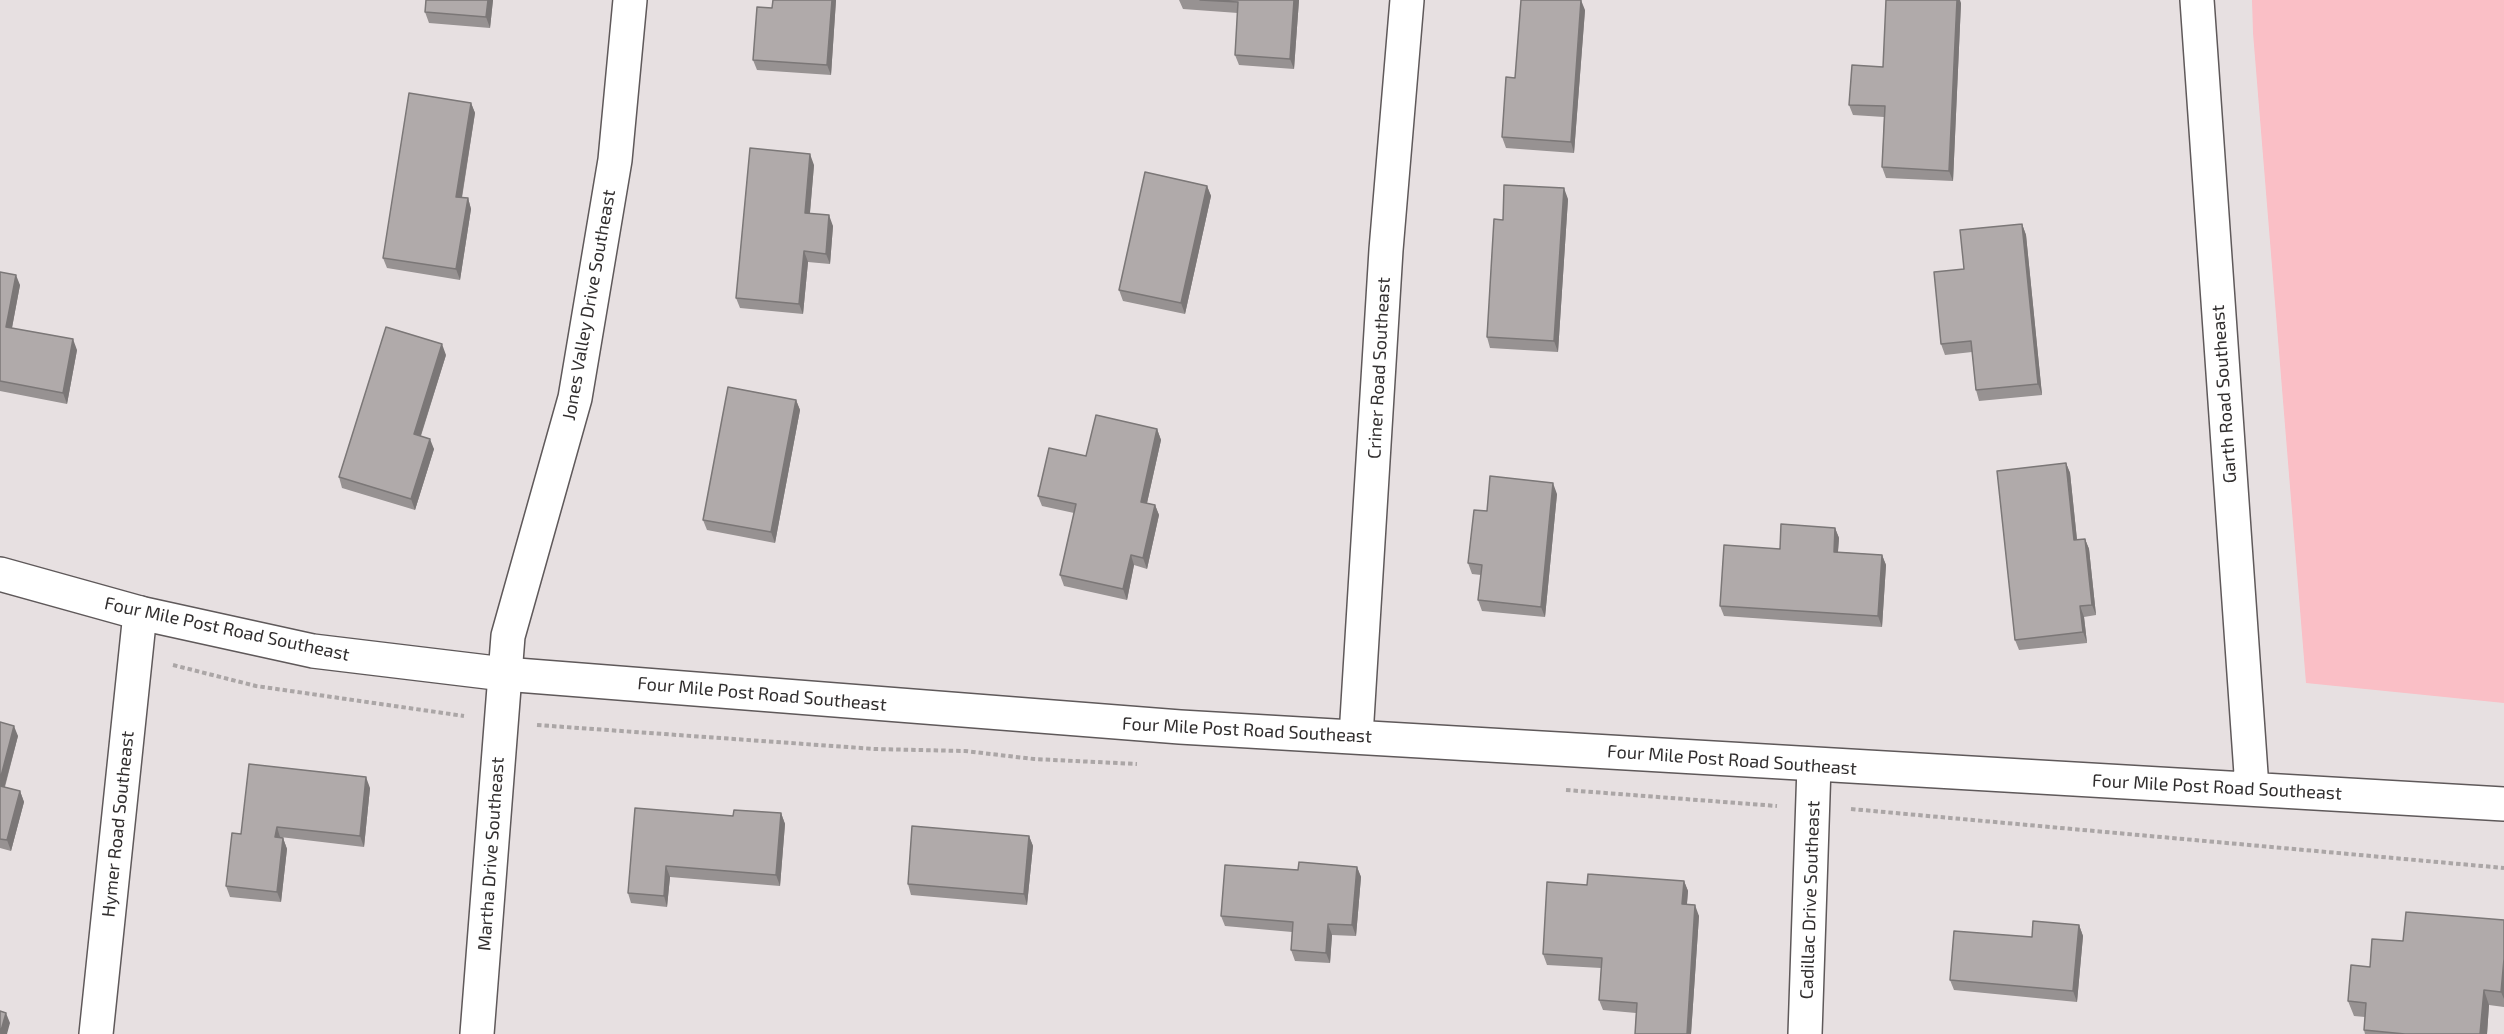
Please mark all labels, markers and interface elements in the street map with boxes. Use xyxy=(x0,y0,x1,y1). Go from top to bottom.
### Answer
street label: Jones Valley Drive Southeast xyxy=(558,188,620,422)
street label: Criner Road Southeast xyxy=(1363,276,1395,460)
street label: Garth Road Southeast xyxy=(2207,304,2241,484)
street label: Four Mile Post Road Southeast xyxy=(102,592,352,666)
street label: Four Mile Post Road Southeast xyxy=(636,672,888,716)
street label: Four Mile Post Road Southeast xyxy=(1122,713,1372,747)
street label: Hymer Road Southeast xyxy=(97,730,139,918)
street label: Four Mile Post Road Southeast xyxy=(1607,741,1857,779)
street label: Martha Drive Southeast xyxy=(473,756,509,952)
street label: Four Mile Post Road Southeast xyxy=(2092,770,2342,804)
street label: Cadillac Drive Southeast xyxy=(1796,800,1824,1000)

